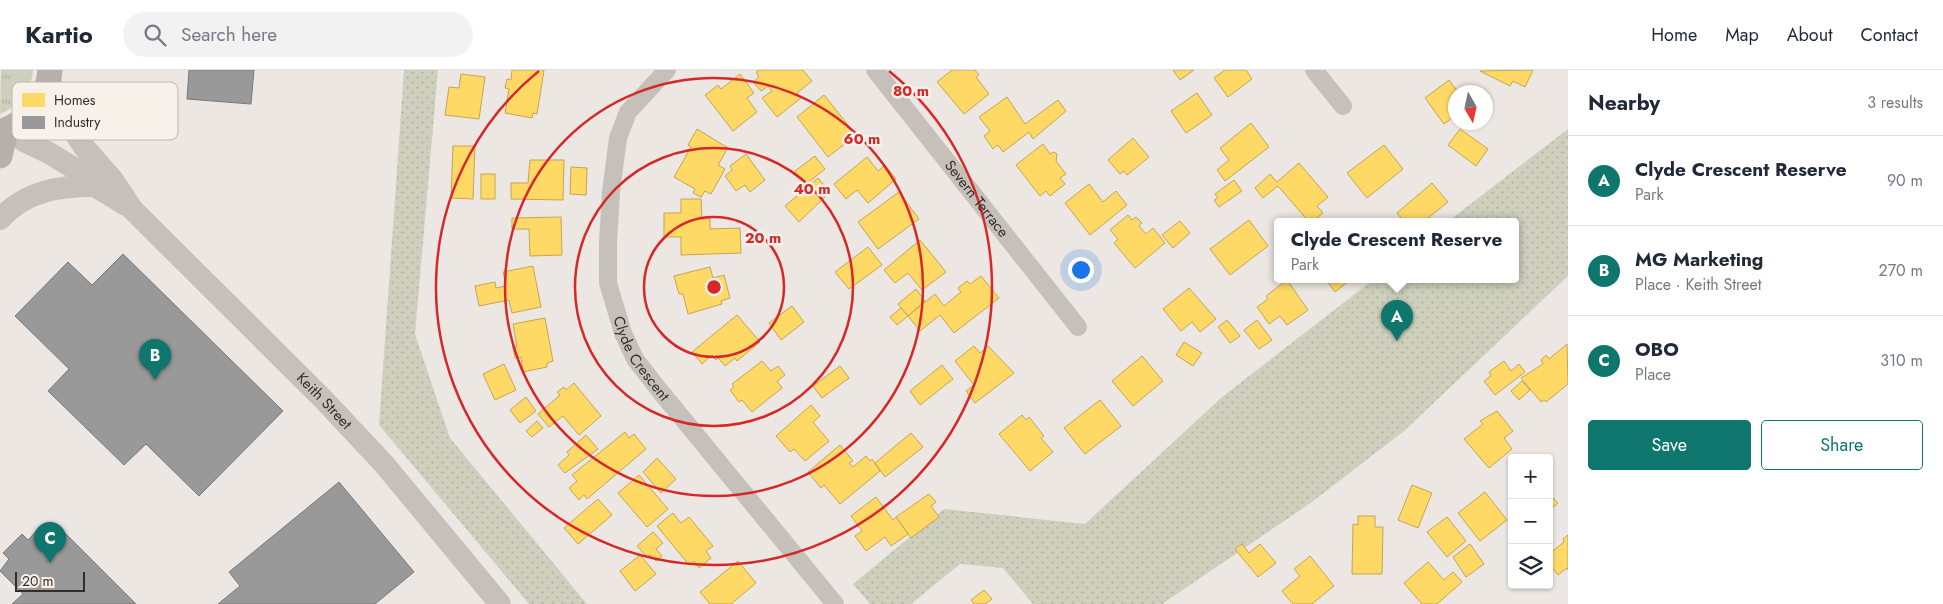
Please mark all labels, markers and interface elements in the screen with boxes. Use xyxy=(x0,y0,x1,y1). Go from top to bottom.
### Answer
search box xyxy=(123,12,473,57)
text: Kartio xyxy=(25,17,93,52)
icon: search xyxy=(141,21,169,49)
text: Search here xyxy=(181,21,277,48)
text: Home xyxy=(1651,22,1697,48)
text: Map xyxy=(1725,22,1759,48)
text: About xyxy=(1787,22,1832,48)
text: Contact xyxy=(1860,22,1918,48)
text: 80 m xyxy=(893,80,929,102)
legend xyxy=(12,82,178,140)
north arrow xyxy=(1448,85,1493,130)
text: Nearby xyxy=(1588,88,1660,118)
text: Homes xyxy=(54,90,96,110)
text: 3 results xyxy=(1867,91,1923,114)
text: Industry xyxy=(54,112,101,132)
text: 60 m xyxy=(844,128,880,150)
street label: Severn Terrace xyxy=(939,155,1014,242)
text: Clyde Crescent Reserve xyxy=(1635,156,1847,183)
text: A xyxy=(1598,169,1610,192)
text: 90 m xyxy=(1887,169,1923,192)
text: 40 m xyxy=(793,178,831,200)
text: Park xyxy=(1635,183,1664,206)
popup xyxy=(1274,218,1519,283)
text: Clyde Crescent Reserve xyxy=(1291,226,1502,253)
text: 20 m xyxy=(745,227,781,249)
text: MG Marketing xyxy=(1635,246,1763,273)
text: Park xyxy=(1291,253,1319,276)
your location xyxy=(1068,257,1094,283)
text: B xyxy=(1599,259,1609,282)
text: 270 m xyxy=(1879,259,1923,282)
text: Place · Keith Street xyxy=(1635,273,1762,296)
centre of rings xyxy=(705,278,723,296)
pin: A xyxy=(1381,300,1413,341)
street label: Clyde Crescent xyxy=(608,313,675,406)
text: OBO xyxy=(1635,336,1679,363)
pin: B xyxy=(139,339,171,380)
text: C xyxy=(1598,349,1610,372)
text: 310 m xyxy=(1880,349,1923,372)
text: Place xyxy=(1635,363,1671,386)
street label: Keith Street xyxy=(291,368,357,434)
button: Save xyxy=(1588,420,1751,470)
button: Share xyxy=(1761,420,1923,470)
map controls xyxy=(1508,454,1553,589)
button: + xyxy=(1508,454,1553,499)
button: − xyxy=(1508,499,1553,544)
pin: C xyxy=(34,522,66,563)
button: layers xyxy=(1508,544,1553,589)
scale bar xyxy=(15,569,85,592)
text: 20 m xyxy=(22,571,54,591)

